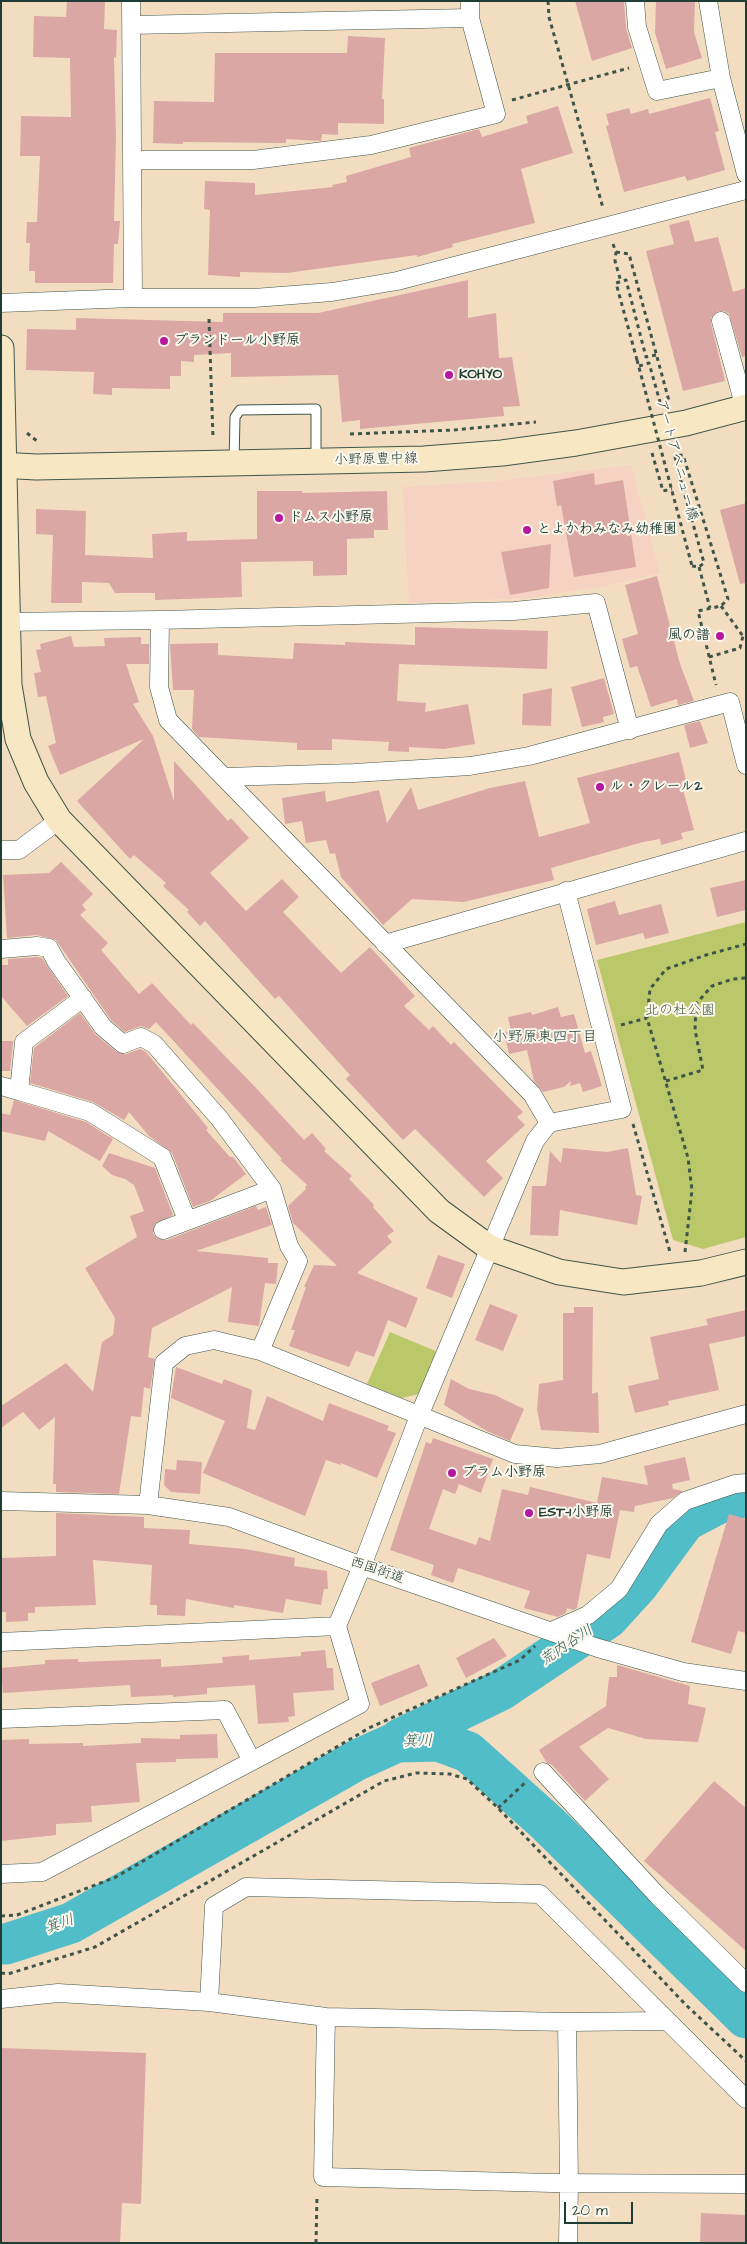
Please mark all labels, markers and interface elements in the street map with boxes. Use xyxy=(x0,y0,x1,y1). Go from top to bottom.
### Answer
place label: プランドール小野原 xyxy=(174,333,300,349)
marker: プランドール小野原 xyxy=(158,335,170,347)
place label: KOHYO xyxy=(459,367,502,383)
marker: KOHYO xyxy=(443,369,455,381)
street label: アートアベニュー橋 xyxy=(652,397,700,523)
street label: 小野原豊中線 xyxy=(334,451,418,469)
place label: ドムス小野原 xyxy=(289,510,373,526)
marker: ドムス小野原 xyxy=(273,512,285,524)
place label: とよかわみなみ幼稚園 xyxy=(537,522,677,538)
marker: とよかわみなみ幼稚園 xyxy=(521,524,533,536)
place label: 風の譜 xyxy=(668,628,710,644)
marker: 風の譜 xyxy=(714,630,726,642)
place label: ル・クレール2 xyxy=(610,779,703,795)
marker: ル・クレール2 xyxy=(594,781,606,793)
park label: 北の杜公園 xyxy=(645,1003,715,1019)
district label: 小野原東四丁目 xyxy=(493,1029,597,1047)
place label: プラム小野原 xyxy=(462,1465,546,1481)
marker: プラム小野原 xyxy=(446,1467,458,1479)
place label: EST-1小野原 xyxy=(539,1505,613,1521)
marker: EST-1小野原 xyxy=(523,1507,535,1519)
street label: 西国街道 xyxy=(348,1554,406,1588)
water label: 荒内谷川 xyxy=(537,1622,597,1670)
water label: 箕川 xyxy=(403,1732,433,1752)
water label: 箕川 xyxy=(43,1911,77,1939)
scale bar xyxy=(567,2192,636,2224)
text: 20 m xyxy=(572,2200,608,2221)

